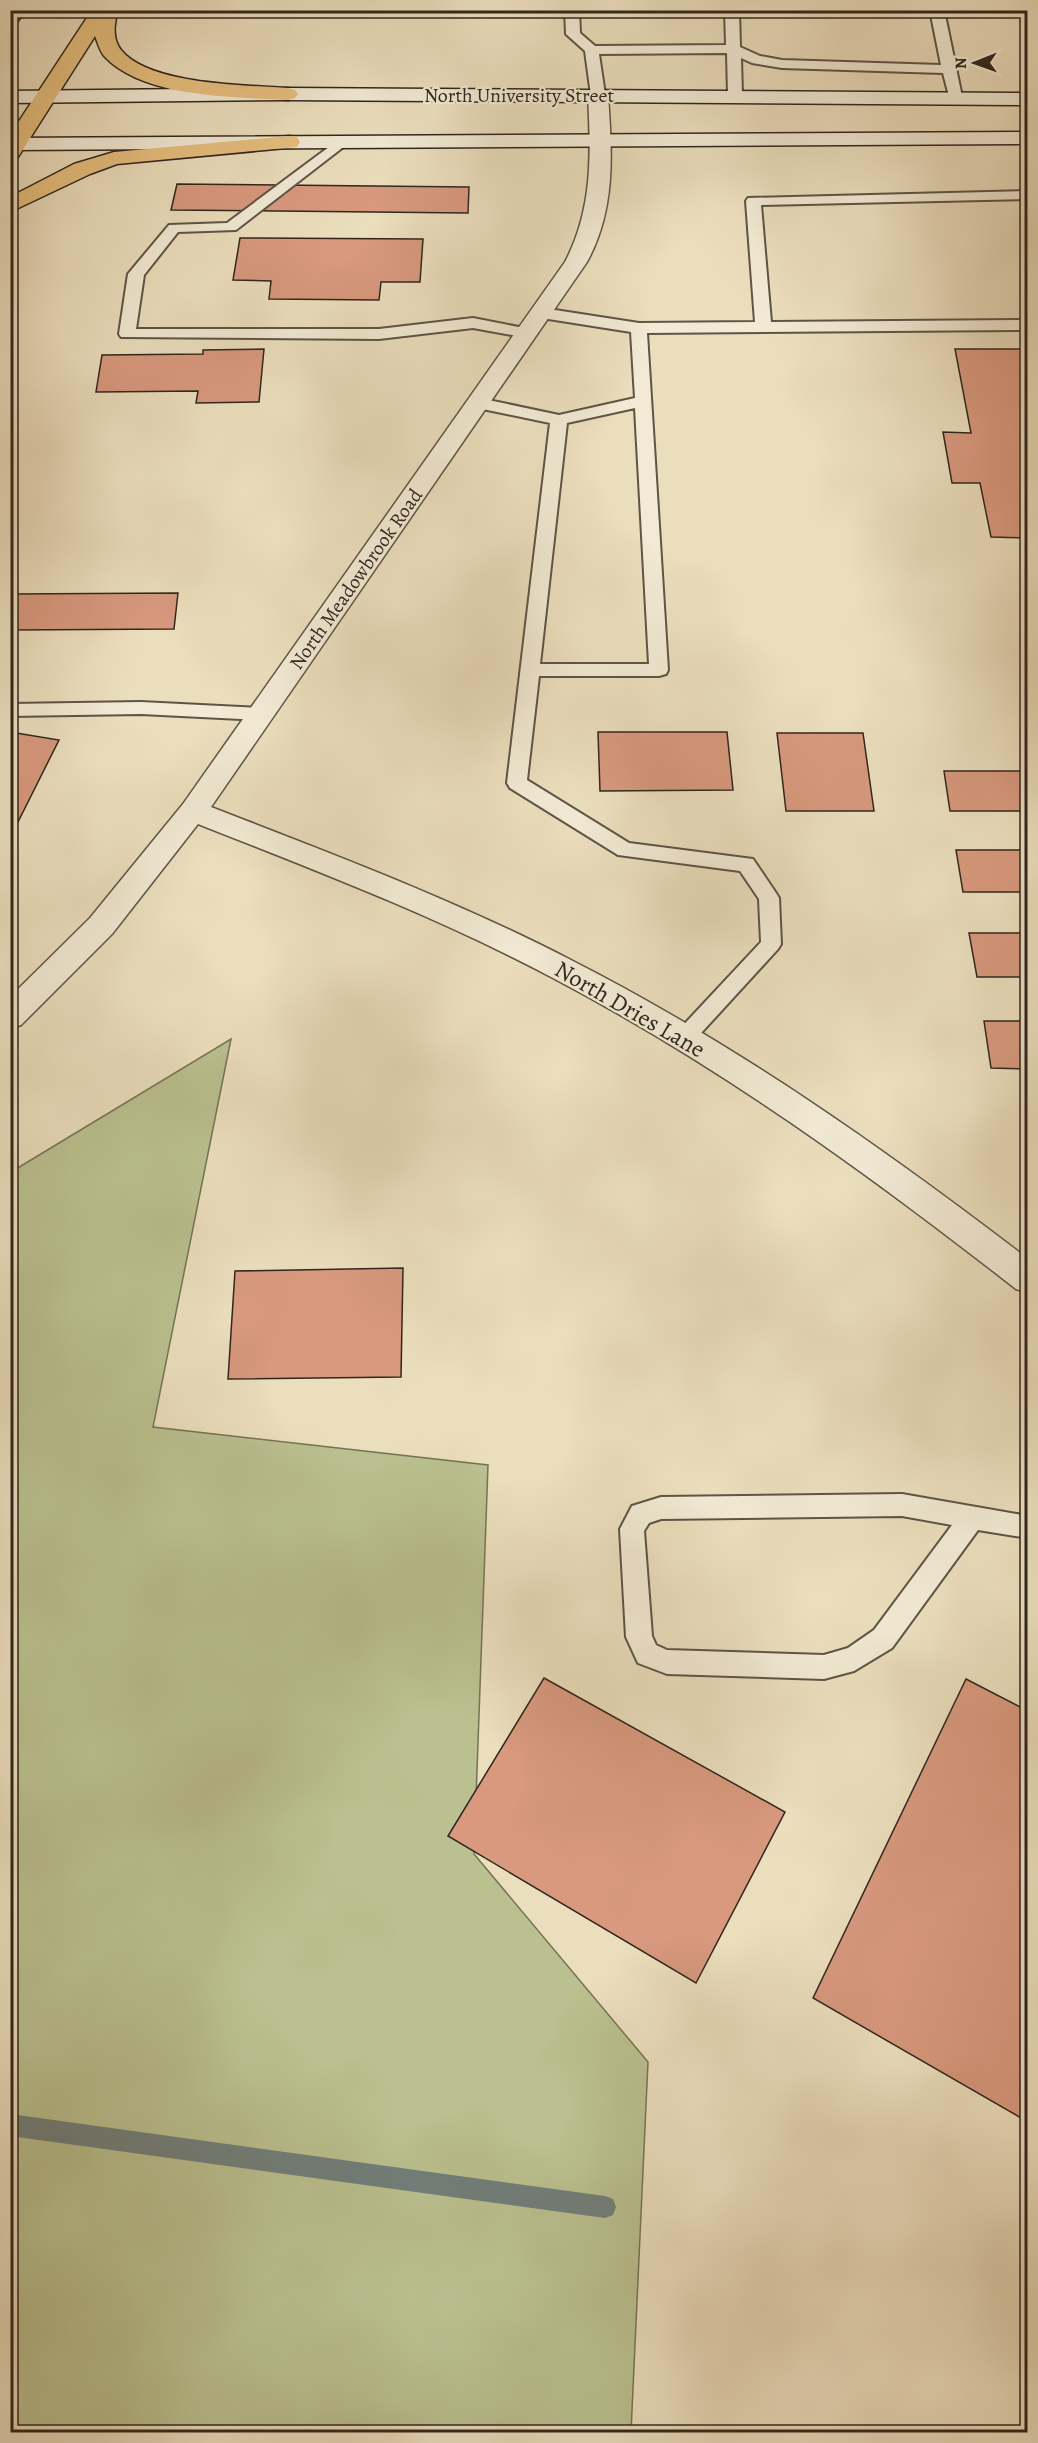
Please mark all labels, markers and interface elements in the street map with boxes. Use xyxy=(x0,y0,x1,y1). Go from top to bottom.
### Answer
north arrow xyxy=(945,33,1005,93)
text: N xyxy=(950,57,972,69)
street label: North University Street xyxy=(424,82,614,109)
street label: North Meadowbrook Road xyxy=(283,483,429,675)
street label: North Dries Lane xyxy=(549,953,711,1065)

